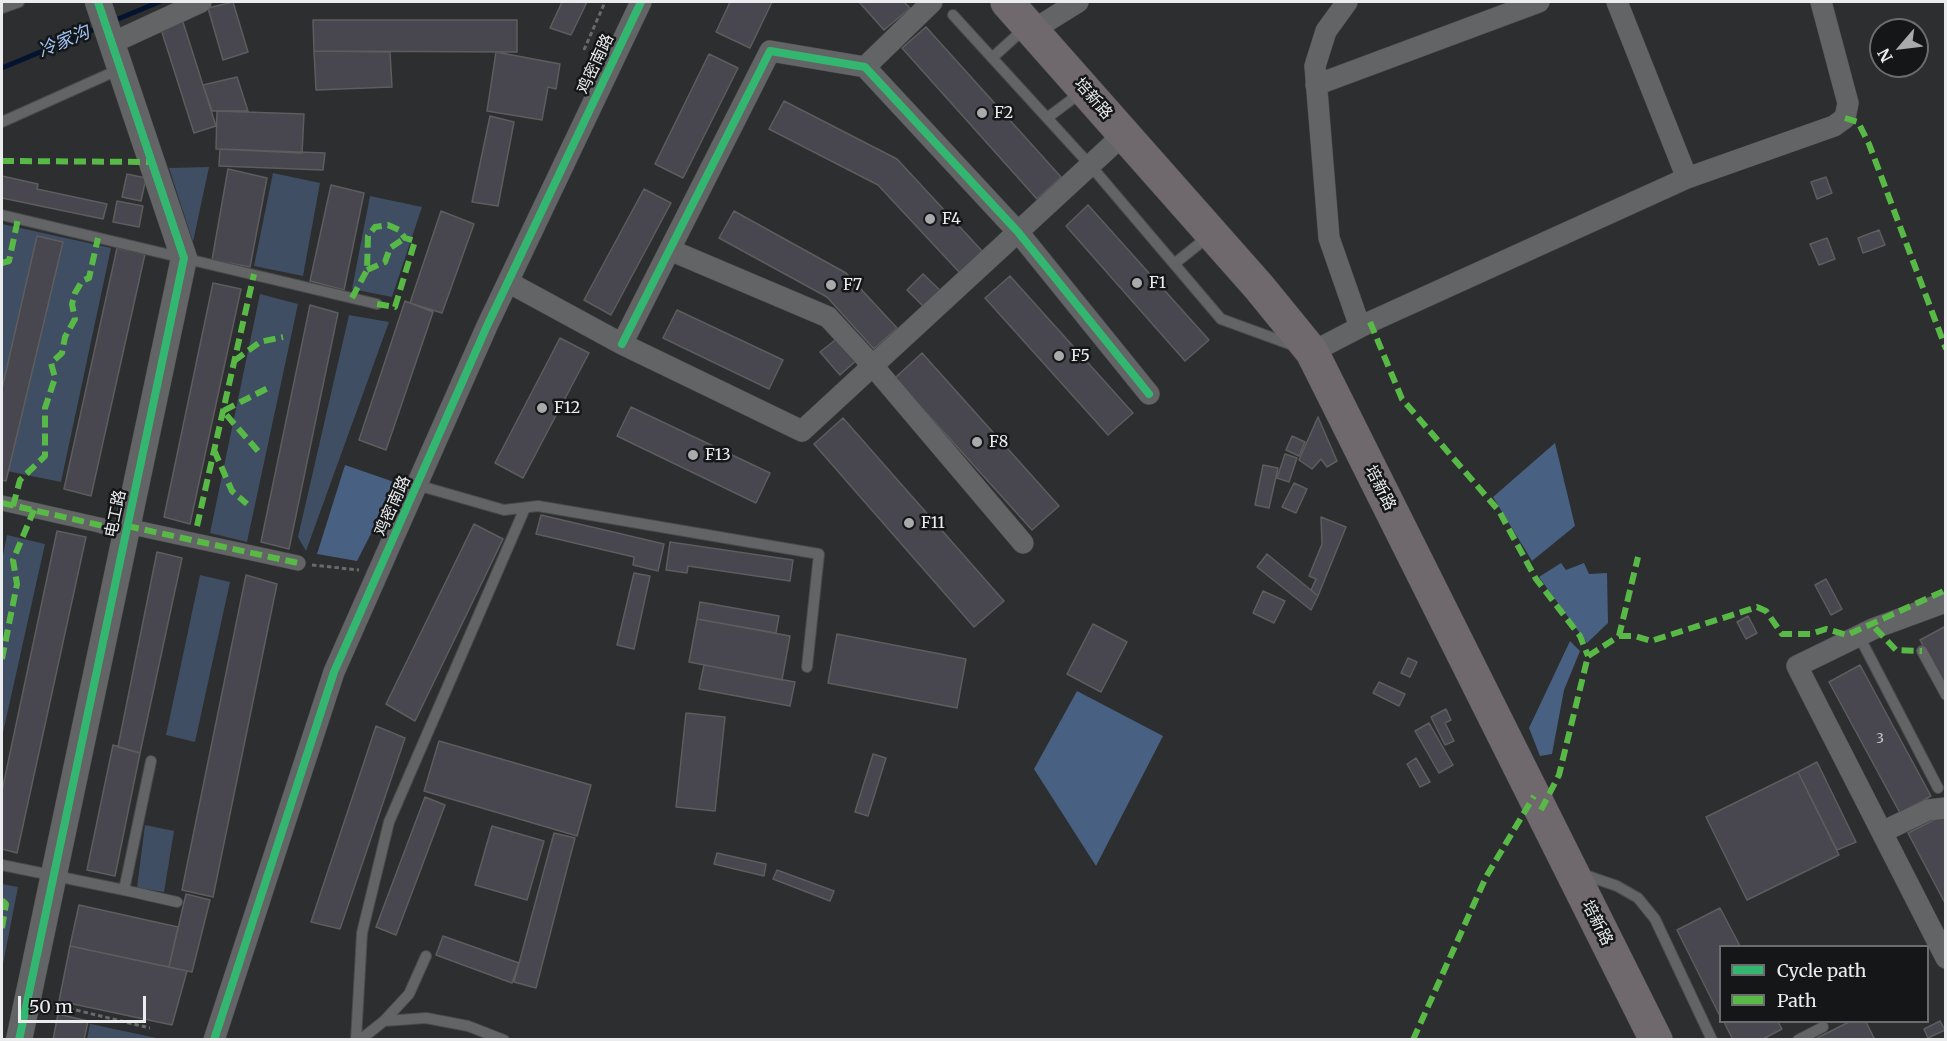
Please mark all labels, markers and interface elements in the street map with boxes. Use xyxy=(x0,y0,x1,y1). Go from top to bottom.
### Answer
north arrow xyxy=(1869,18,1929,78)
water label: 冷家沟 xyxy=(35,22,93,62)
street label: 鸡密南路 xyxy=(574,31,618,97)
text: N xyxy=(1873,45,1897,66)
street label: 培新路 xyxy=(1070,75,1116,123)
place label: F2 xyxy=(994,103,1013,123)
marker: F2 xyxy=(975,106,989,120)
place label: F4 xyxy=(942,209,961,229)
marker: F4 xyxy=(923,212,937,226)
place label: F1 xyxy=(1149,273,1166,293)
place label: F7 xyxy=(843,275,862,295)
marker: F1 xyxy=(1130,276,1144,290)
marker: F7 xyxy=(824,278,838,292)
place label: F5 xyxy=(1071,346,1090,366)
marker: F5 xyxy=(1052,349,1066,363)
place label: F12 xyxy=(554,398,580,418)
marker: F12 xyxy=(535,401,549,415)
place label: F8 xyxy=(989,432,1008,452)
marker: F8 xyxy=(970,435,984,449)
place label: F13 xyxy=(705,445,731,465)
marker: F13 xyxy=(686,448,700,462)
street label: 培新路 xyxy=(1361,462,1399,514)
street label: 鸡密南路 xyxy=(371,473,415,539)
street label: 电工路 xyxy=(102,489,130,539)
place label: F11 xyxy=(921,513,945,533)
marker: F11 xyxy=(902,516,916,530)
house number: 3 xyxy=(1876,731,1884,747)
street label: 培新路 xyxy=(1578,897,1616,949)
legend xyxy=(1719,945,1929,1023)
text: Cycle path xyxy=(1777,959,1866,982)
scale bar xyxy=(21,984,148,1022)
text: Path xyxy=(1777,989,1817,1012)
text: 50 m xyxy=(29,995,73,1018)

